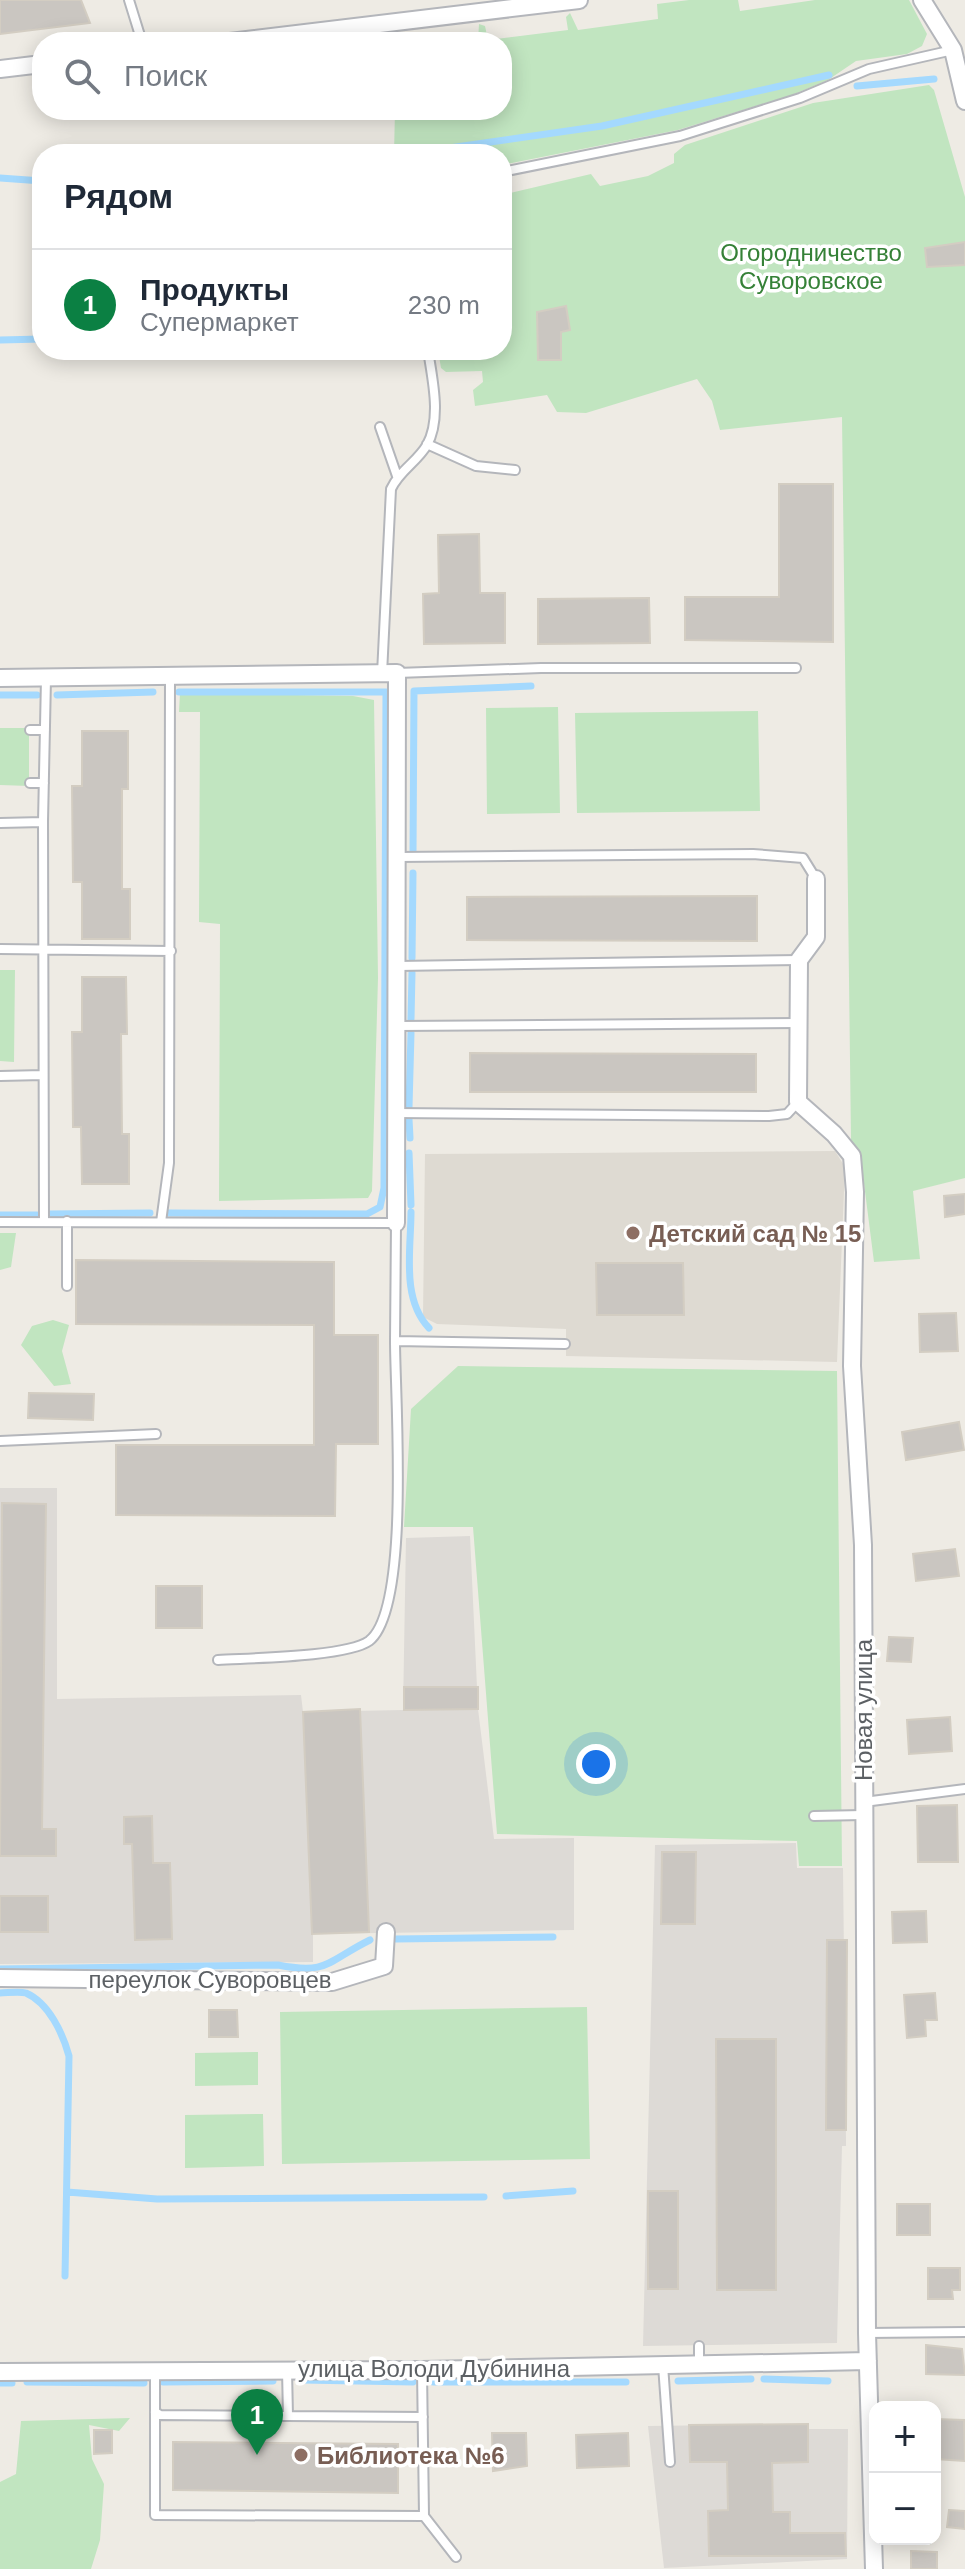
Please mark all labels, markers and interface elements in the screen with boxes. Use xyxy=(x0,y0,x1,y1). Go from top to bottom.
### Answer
search box xyxy=(32,32,512,120)
icon: search xyxy=(60,54,104,98)
text: Поиск xyxy=(124,59,207,92)
text: Рядом xyxy=(64,177,173,215)
park label: Огородничество Суворовское xyxy=(720,239,902,294)
text: Продукты xyxy=(140,273,289,306)
text: 1 xyxy=(83,290,97,320)
text: 230 m xyxy=(408,290,480,320)
text: Супермаркет xyxy=(140,307,299,337)
place label: Детский сад № 15 xyxy=(649,1220,861,1247)
marker: Детский сад № 15 xyxy=(624,1224,642,1242)
street label: Новая улица xyxy=(850,1638,877,1781)
your location xyxy=(576,1744,616,1784)
street label: переулок Суворовцев xyxy=(88,1966,332,1993)
street label: улица Володи Дубинина xyxy=(298,2355,571,2382)
pin: 1 xyxy=(231,2389,283,2455)
map controls xyxy=(869,2401,941,2545)
button: + xyxy=(869,2401,941,2473)
place label: Библиотека №6 xyxy=(317,2442,505,2469)
marker: Библиотека №6 xyxy=(292,2446,310,2464)
button: − xyxy=(869,2473,941,2545)

